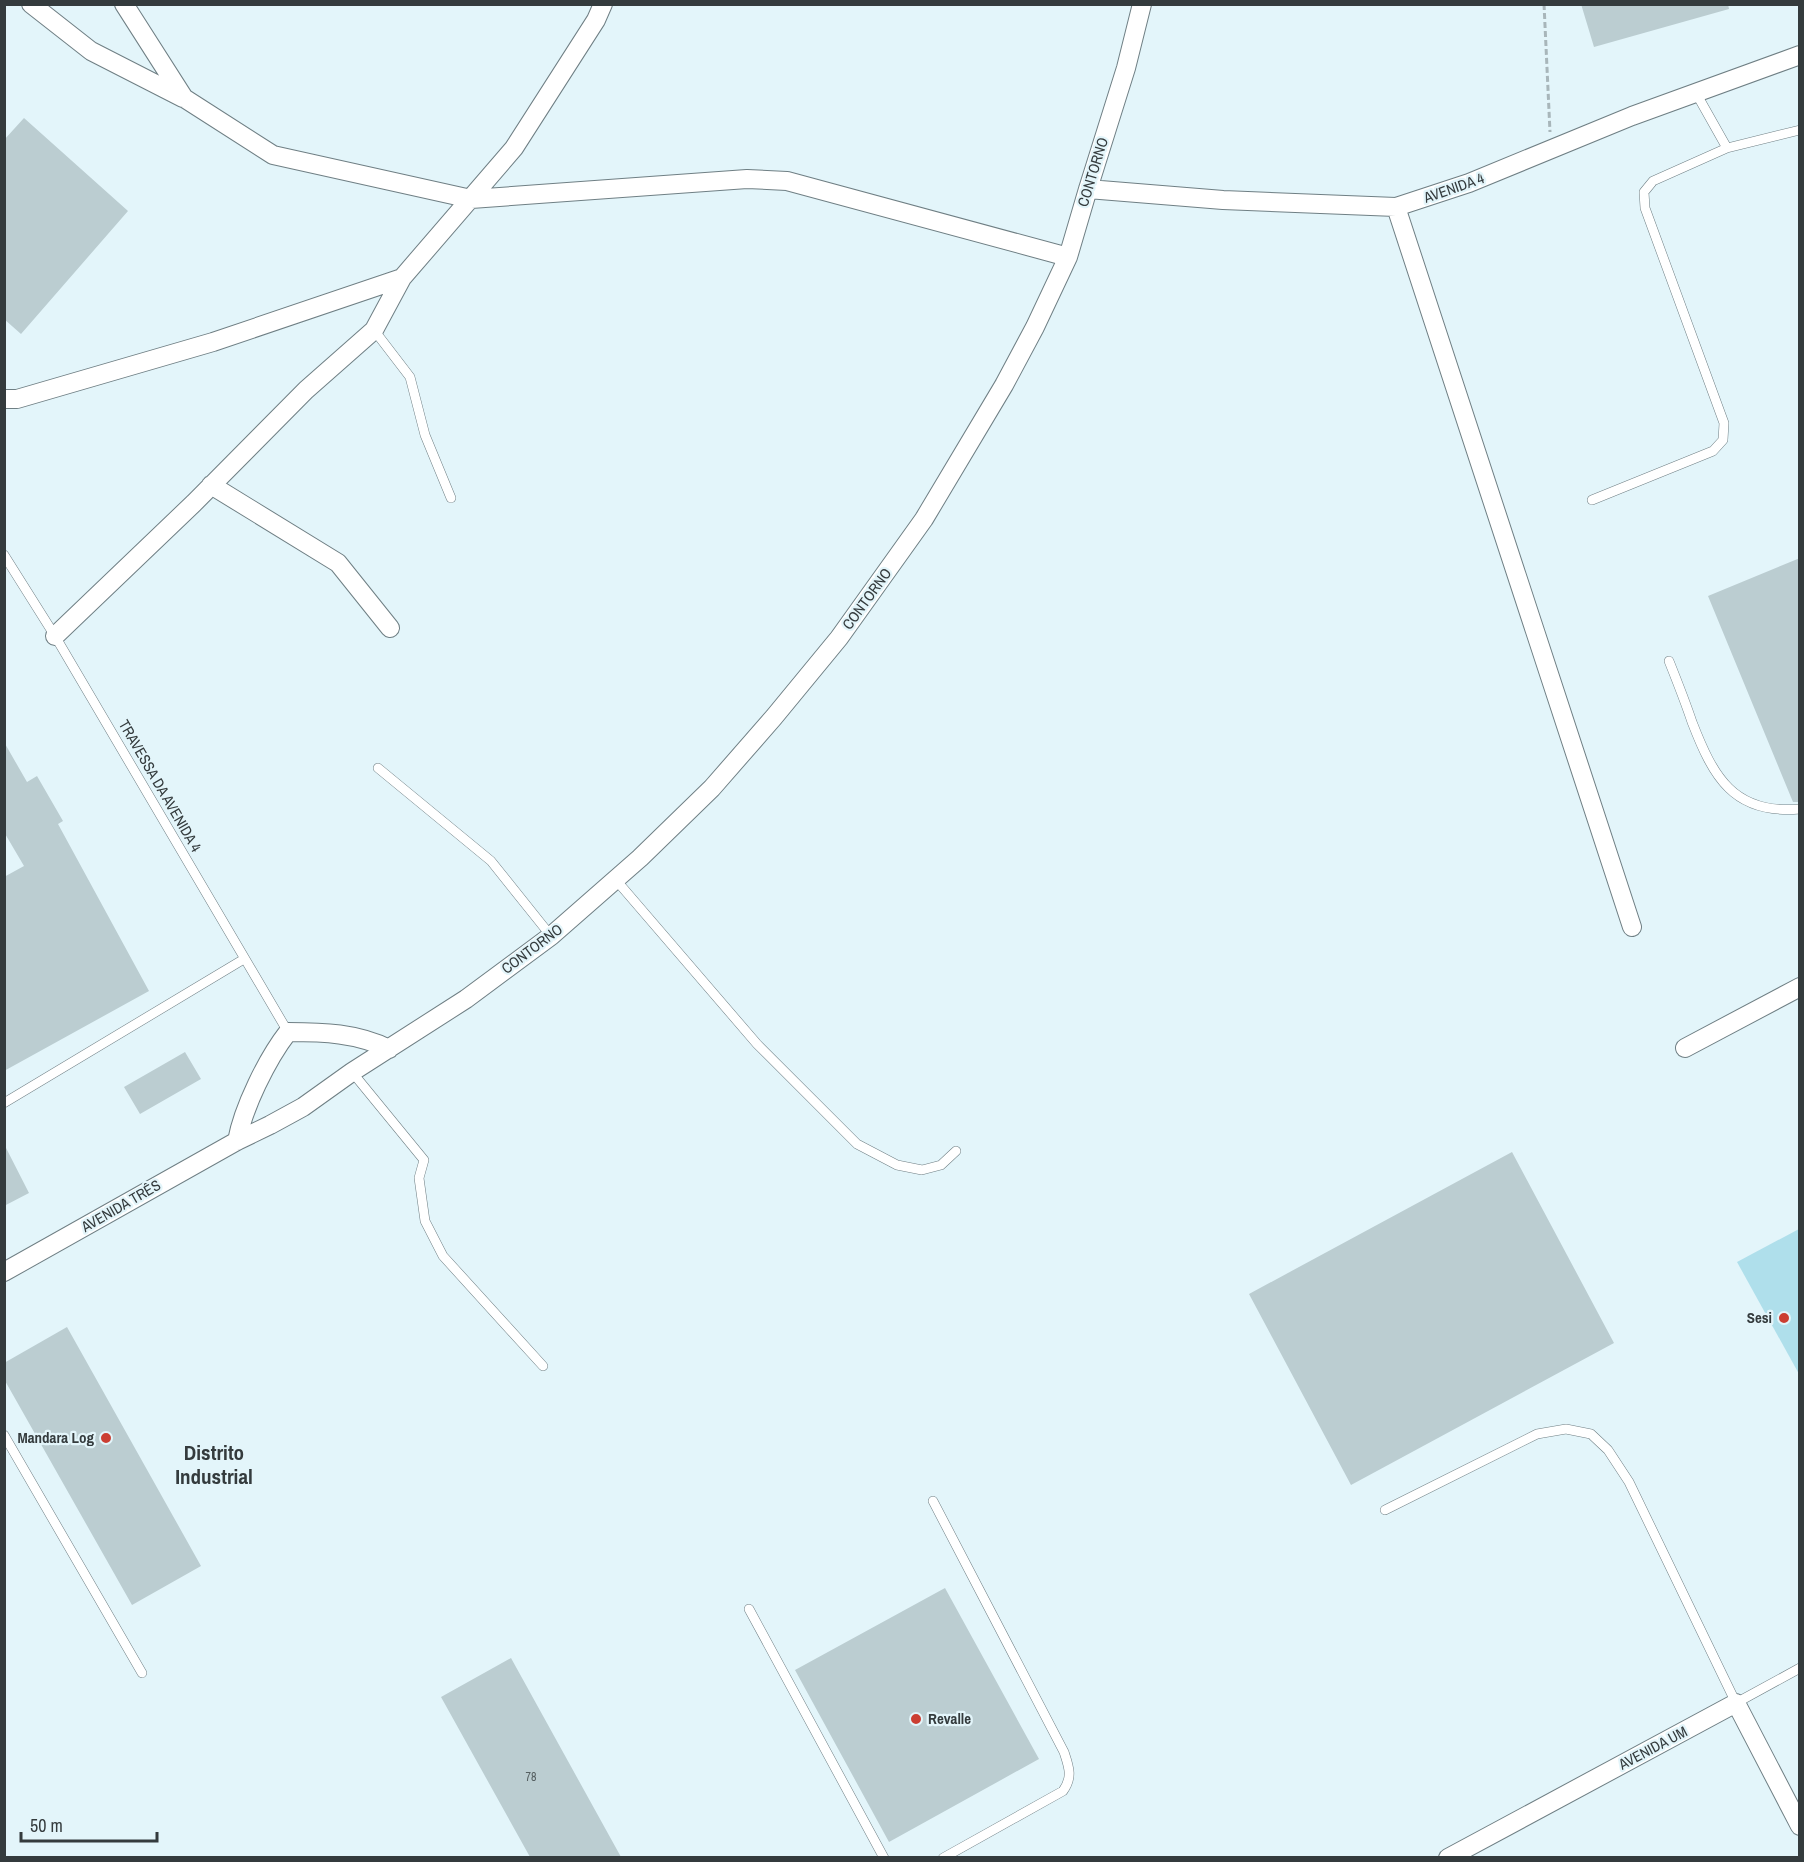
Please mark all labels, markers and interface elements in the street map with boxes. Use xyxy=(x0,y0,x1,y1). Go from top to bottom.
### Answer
street label: CONTORNO xyxy=(1072,135,1113,209)
street label: AVENIDA 4 xyxy=(1420,167,1487,208)
street label: CONTORNO xyxy=(837,564,896,634)
street label: TRAVESSA DA AVENIDA 4 xyxy=(114,716,207,856)
street label: CONTORNO xyxy=(497,919,567,979)
street label: AVENIDA TRÊS xyxy=(76,1174,164,1237)
place label: Sesi xyxy=(1747,1307,1772,1328)
marker: Sesi xyxy=(1777,1311,1791,1325)
place label: Mandara Log xyxy=(17,1427,94,1448)
marker: Mandara Log xyxy=(99,1431,113,1445)
district label: Distrito Industrial xyxy=(175,1438,253,1491)
place label: Revalle xyxy=(928,1708,971,1729)
marker: Revalle xyxy=(909,1712,923,1726)
street label: AVENIDA UM xyxy=(1614,1721,1691,1775)
house number: 78 xyxy=(526,1769,536,1785)
scale bar xyxy=(21,1805,158,1843)
text: 50 m xyxy=(30,1813,63,1838)

